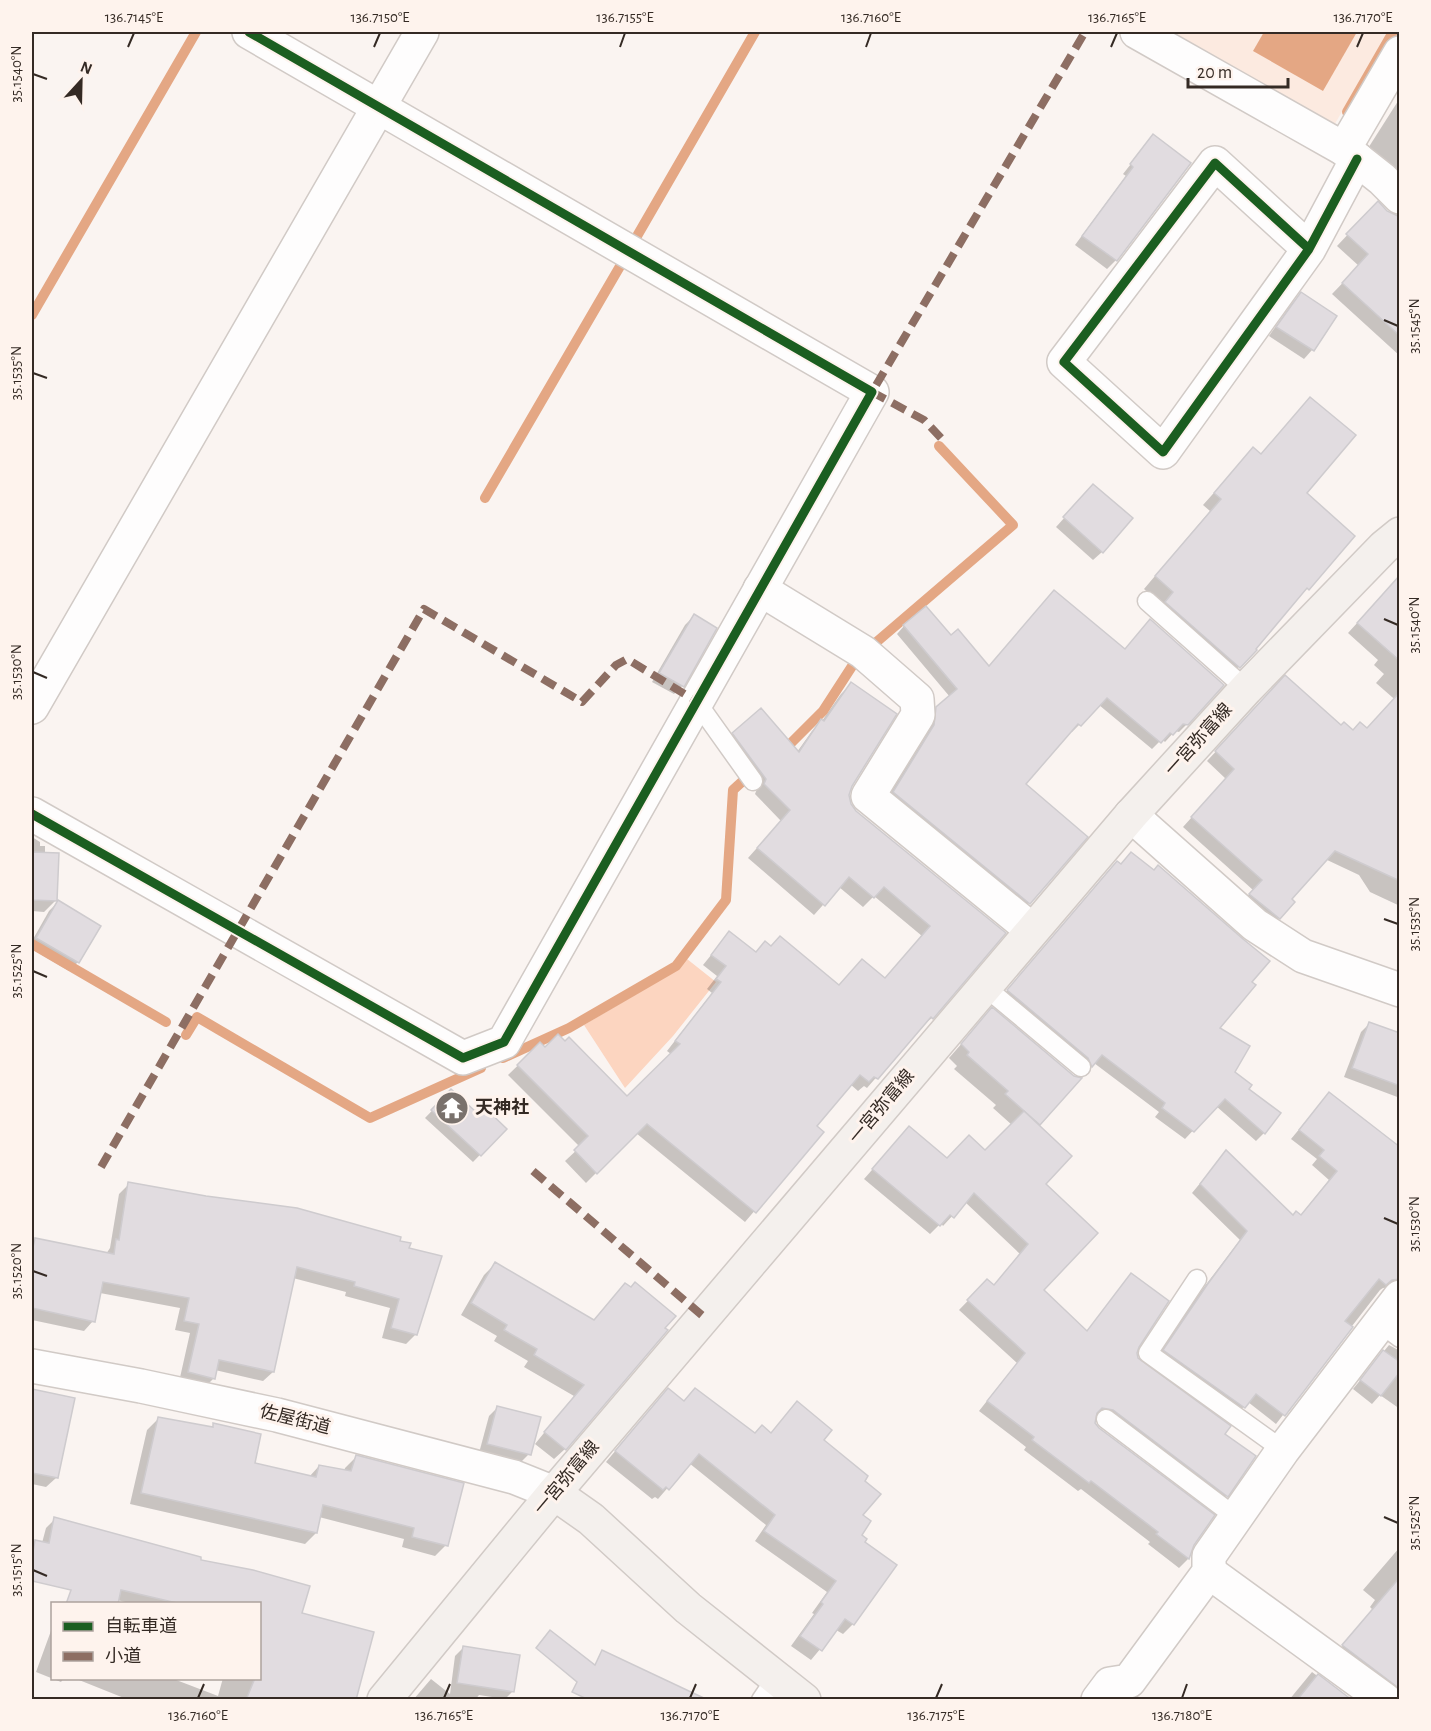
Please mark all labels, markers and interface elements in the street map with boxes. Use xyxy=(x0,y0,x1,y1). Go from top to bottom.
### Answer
text: 136.7145°E xyxy=(105,10,163,25)
text: 136.7150°E xyxy=(350,10,410,25)
text: 136.7155°E xyxy=(596,10,654,25)
text: 136.7160°E xyxy=(841,10,901,25)
text: 136.7165°E xyxy=(1088,10,1146,25)
text: 136.7170°E xyxy=(1333,10,1393,25)
text: 35.1540°N xyxy=(9,45,24,103)
north arrow xyxy=(51,51,111,111)
scale bar xyxy=(1188,51,1288,89)
text: N xyxy=(78,59,94,78)
text: 20 m xyxy=(1197,64,1232,82)
text: 35.1545°N xyxy=(1407,298,1422,354)
text: 35.1535°N xyxy=(9,346,24,400)
text: 35.1540°N xyxy=(1407,596,1422,654)
text: 35.1530°N xyxy=(9,644,24,700)
street label: 一宮弥富線 xyxy=(1161,699,1236,779)
text: 35.1535°N xyxy=(1407,897,1422,951)
text: 35.1525°N xyxy=(9,943,24,999)
street label: 一宮弥富線 xyxy=(845,1065,918,1147)
temple icon: 天神社 xyxy=(434,1090,470,1126)
place label: 天神社 xyxy=(475,1097,529,1117)
text: 35.1530°N xyxy=(1407,1196,1422,1252)
text: 35.1520°N xyxy=(9,1243,24,1299)
street label: 佐屋街道 xyxy=(258,1401,333,1437)
street label: 一宮弥富線 xyxy=(530,1436,603,1518)
text: 35.1525°N xyxy=(1407,1495,1422,1551)
text: 35.1515°N xyxy=(9,1543,24,1597)
legend xyxy=(51,1602,261,1680)
text: 自転車道 xyxy=(105,1616,177,1636)
text: 小道 xyxy=(105,1646,141,1666)
text: 136.7160°E xyxy=(168,1708,228,1723)
text: 136.7165°E xyxy=(415,1708,473,1723)
text: 136.7170°E xyxy=(660,1708,720,1723)
text: 136.7175°E xyxy=(907,1708,965,1723)
text: 136.7180°E xyxy=(1152,1708,1212,1723)

